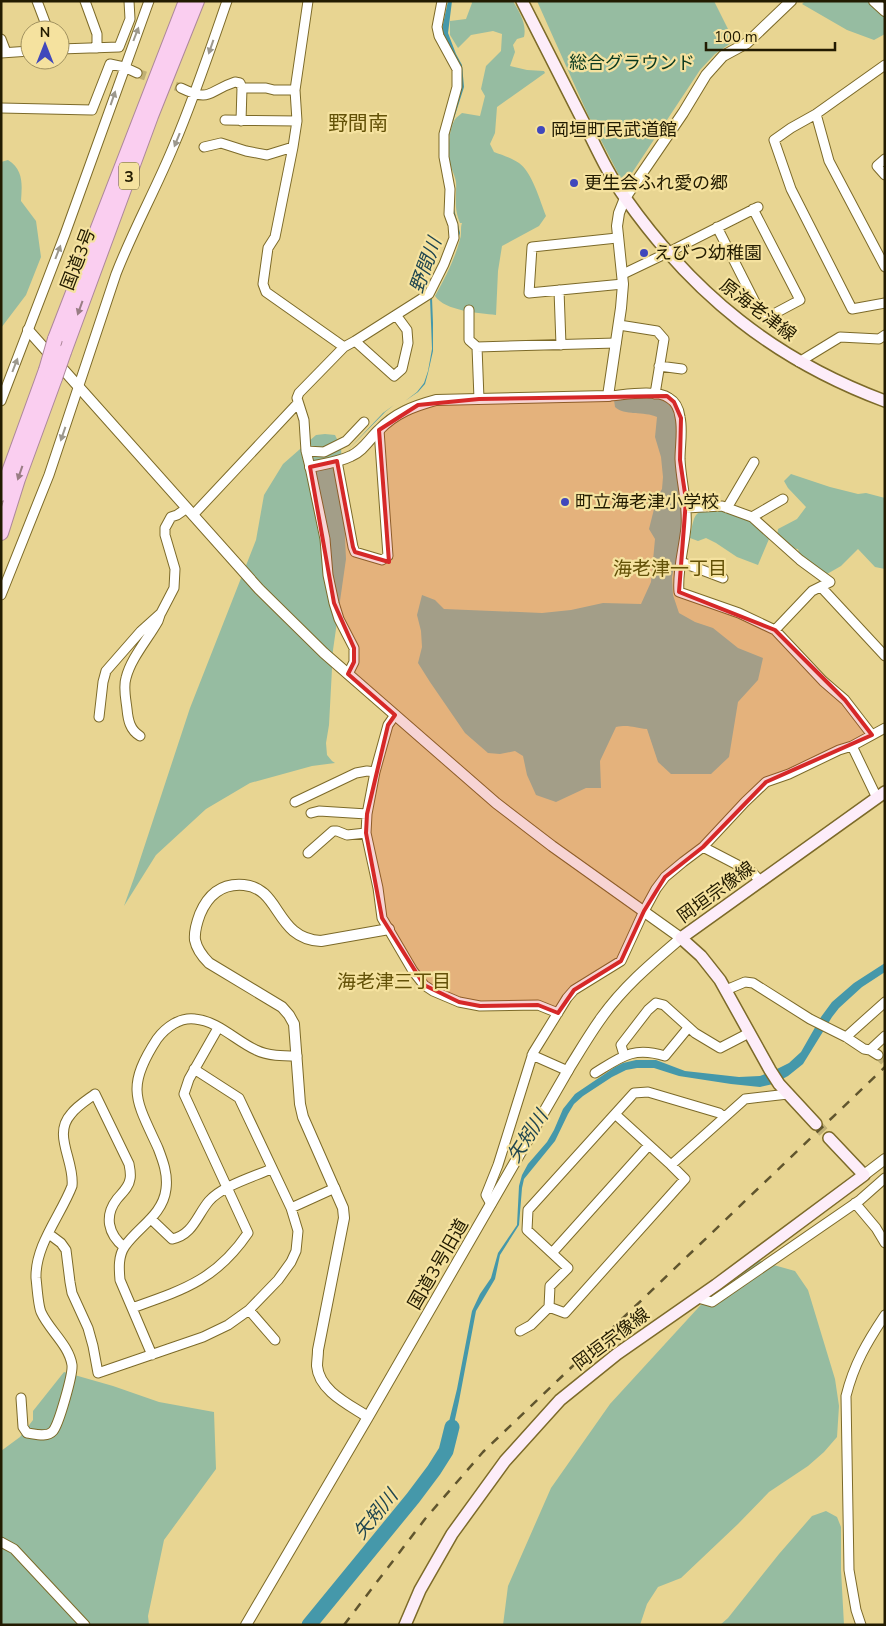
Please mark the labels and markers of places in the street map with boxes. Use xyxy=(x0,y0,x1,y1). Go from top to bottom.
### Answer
place label: 岡垣町民武道館 xyxy=(551,118,677,142)
marker: 岡垣町民武道館 xyxy=(535,124,547,136)
place label: 更生会ふれ愛の郷 xyxy=(584,171,728,195)
marker: 更生会ふれ愛の郷 xyxy=(568,177,580,189)
place label: えびつ幼稚園 xyxy=(654,241,762,265)
marker: えびつ幼稚園 xyxy=(638,247,650,259)
place label: 町立海老津小学校 xyxy=(575,490,719,514)
marker: 町立海老津小学校 xyxy=(559,496,571,508)

